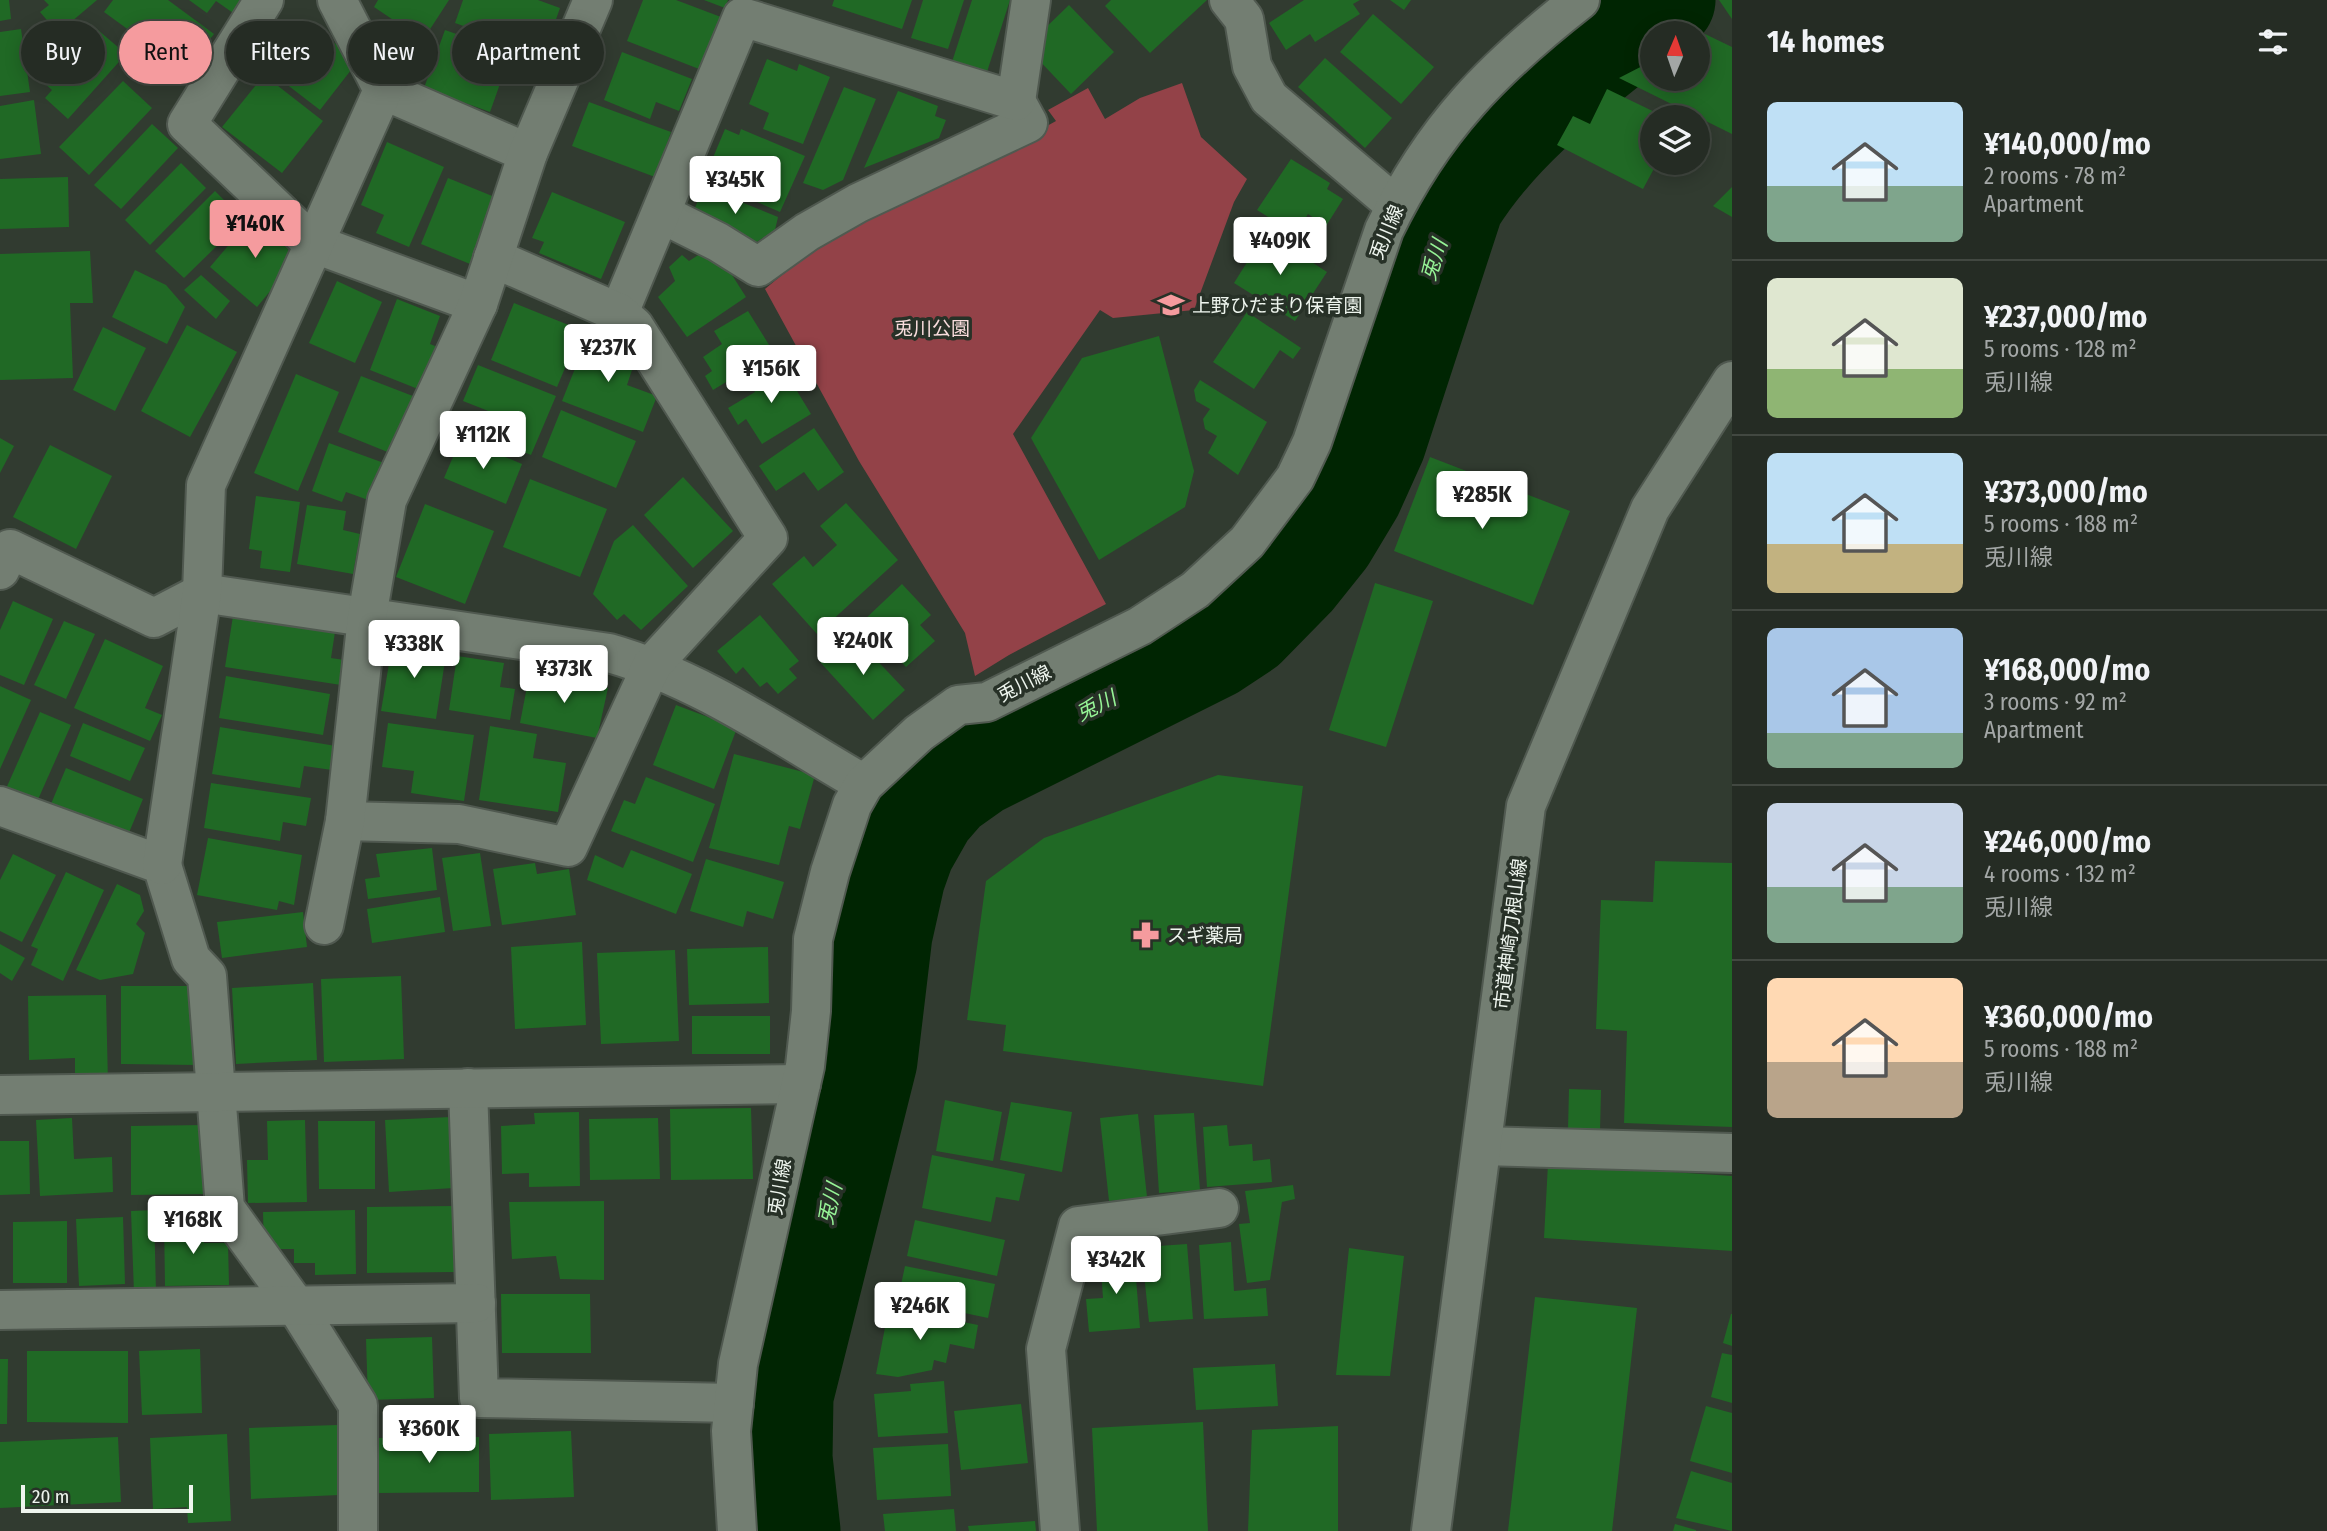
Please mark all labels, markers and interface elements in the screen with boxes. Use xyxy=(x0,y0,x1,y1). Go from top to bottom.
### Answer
chip: Buy xyxy=(21,21,105,84)
chip: Rent xyxy=(119,21,212,84)
chip: Filters xyxy=(226,21,334,84)
chip: New xyxy=(348,21,438,84)
chip: Apartment xyxy=(452,21,604,84)
north arrow xyxy=(1640,21,1710,91)
map controls xyxy=(1640,21,1710,175)
icon: filters xyxy=(2254,23,2292,61)
text: 14 homes xyxy=(1767,24,1884,60)
button: layers xyxy=(1640,105,1710,175)
text: ¥140,000/mo xyxy=(1984,126,2151,162)
icon: home xyxy=(1823,130,1907,214)
pin: ¥345K xyxy=(686,156,784,216)
text: 2 rooms · 78 m² xyxy=(1984,162,2126,190)
text: ¥345K xyxy=(706,165,764,193)
text: Apartment xyxy=(1984,190,2084,218)
pin: ¥140K xyxy=(206,201,304,260)
street label: 兎川線 xyxy=(1365,201,1408,263)
text: ¥140K xyxy=(226,209,284,237)
pin: ¥409K xyxy=(1231,218,1329,277)
text: ¥409K xyxy=(1250,226,1310,254)
water label: 兎川 xyxy=(1415,234,1453,284)
school or university icon: 上野ひだまり保育園 xyxy=(1156,290,1186,320)
place label: 上野ひだまり保育園 xyxy=(1192,294,1363,317)
text: ¥237,000/mo xyxy=(1984,299,2147,335)
icon: home xyxy=(1823,306,1907,390)
park label: 兎川公園 xyxy=(894,317,970,340)
pin: ¥237K xyxy=(559,324,657,384)
text: ¥237K xyxy=(580,333,636,361)
text: 5 rooms · 128 m² xyxy=(1984,335,2137,363)
pin: ¥156K xyxy=(722,346,820,405)
text: ¥156K xyxy=(742,354,800,382)
text: 兎川線 xyxy=(1984,368,2053,396)
pin: ¥112K xyxy=(434,412,532,471)
text: ¥112K xyxy=(456,420,510,448)
pin: ¥285K xyxy=(1433,472,1531,531)
text: ¥373,000/mo xyxy=(1984,474,2148,510)
text: ¥285K xyxy=(1453,480,1512,508)
icon: home xyxy=(1823,481,1907,565)
text: 5 rooms · 188 m² xyxy=(1984,510,2138,538)
text: 兎川線 xyxy=(1984,543,2053,571)
pin: ¥240K xyxy=(814,618,912,677)
pin: ¥338K xyxy=(365,620,463,680)
text: ¥240K xyxy=(833,626,893,654)
text: ¥338K xyxy=(385,629,443,657)
pin: ¥373K xyxy=(515,646,613,705)
text: ¥168,000/mo xyxy=(1984,652,2150,688)
text: ¥373K xyxy=(536,654,592,682)
icon: home xyxy=(1823,656,1907,740)
street label: 兎川線 xyxy=(994,660,1055,707)
water label: 兎川 xyxy=(1071,684,1122,727)
text: 3 rooms · 92 m² xyxy=(1984,688,2127,716)
text: Apartment xyxy=(1984,716,2084,744)
text: ¥246,000/mo xyxy=(1984,824,2151,860)
icon: home xyxy=(1823,831,1907,915)
street label: 市道神崎刀根山線 xyxy=(1490,857,1531,1011)
text: 4 rooms · 132 m² xyxy=(1984,860,2136,888)
text: 兎川線 xyxy=(1984,893,2053,921)
pharmacy icon: スギ薬局 xyxy=(1131,920,1161,950)
place label: スギ薬局 xyxy=(1167,924,1243,947)
text: ¥360,000/mo xyxy=(1984,999,2153,1035)
icon: home xyxy=(1823,1006,1907,1090)
text: 5 rooms · 188 m² xyxy=(1984,1035,2138,1063)
text: 兎川線 xyxy=(1984,1068,2053,1096)
street label: 兎川線 xyxy=(763,1157,796,1217)
water label: 兎川 xyxy=(812,1179,848,1228)
pin: ¥168K xyxy=(144,1196,242,1256)
text: ¥168K xyxy=(164,1205,222,1233)
pin: ¥342K xyxy=(1067,1236,1165,1296)
text: ¥342K xyxy=(1087,1245,1145,1273)
pin: ¥246K xyxy=(871,1282,969,1342)
text: ¥246K xyxy=(891,1291,949,1319)
pin: ¥360K xyxy=(380,1406,478,1465)
text: ¥360K xyxy=(399,1414,459,1442)
scale bar xyxy=(21,1482,192,1514)
text: 20 m xyxy=(32,1485,69,1508)

